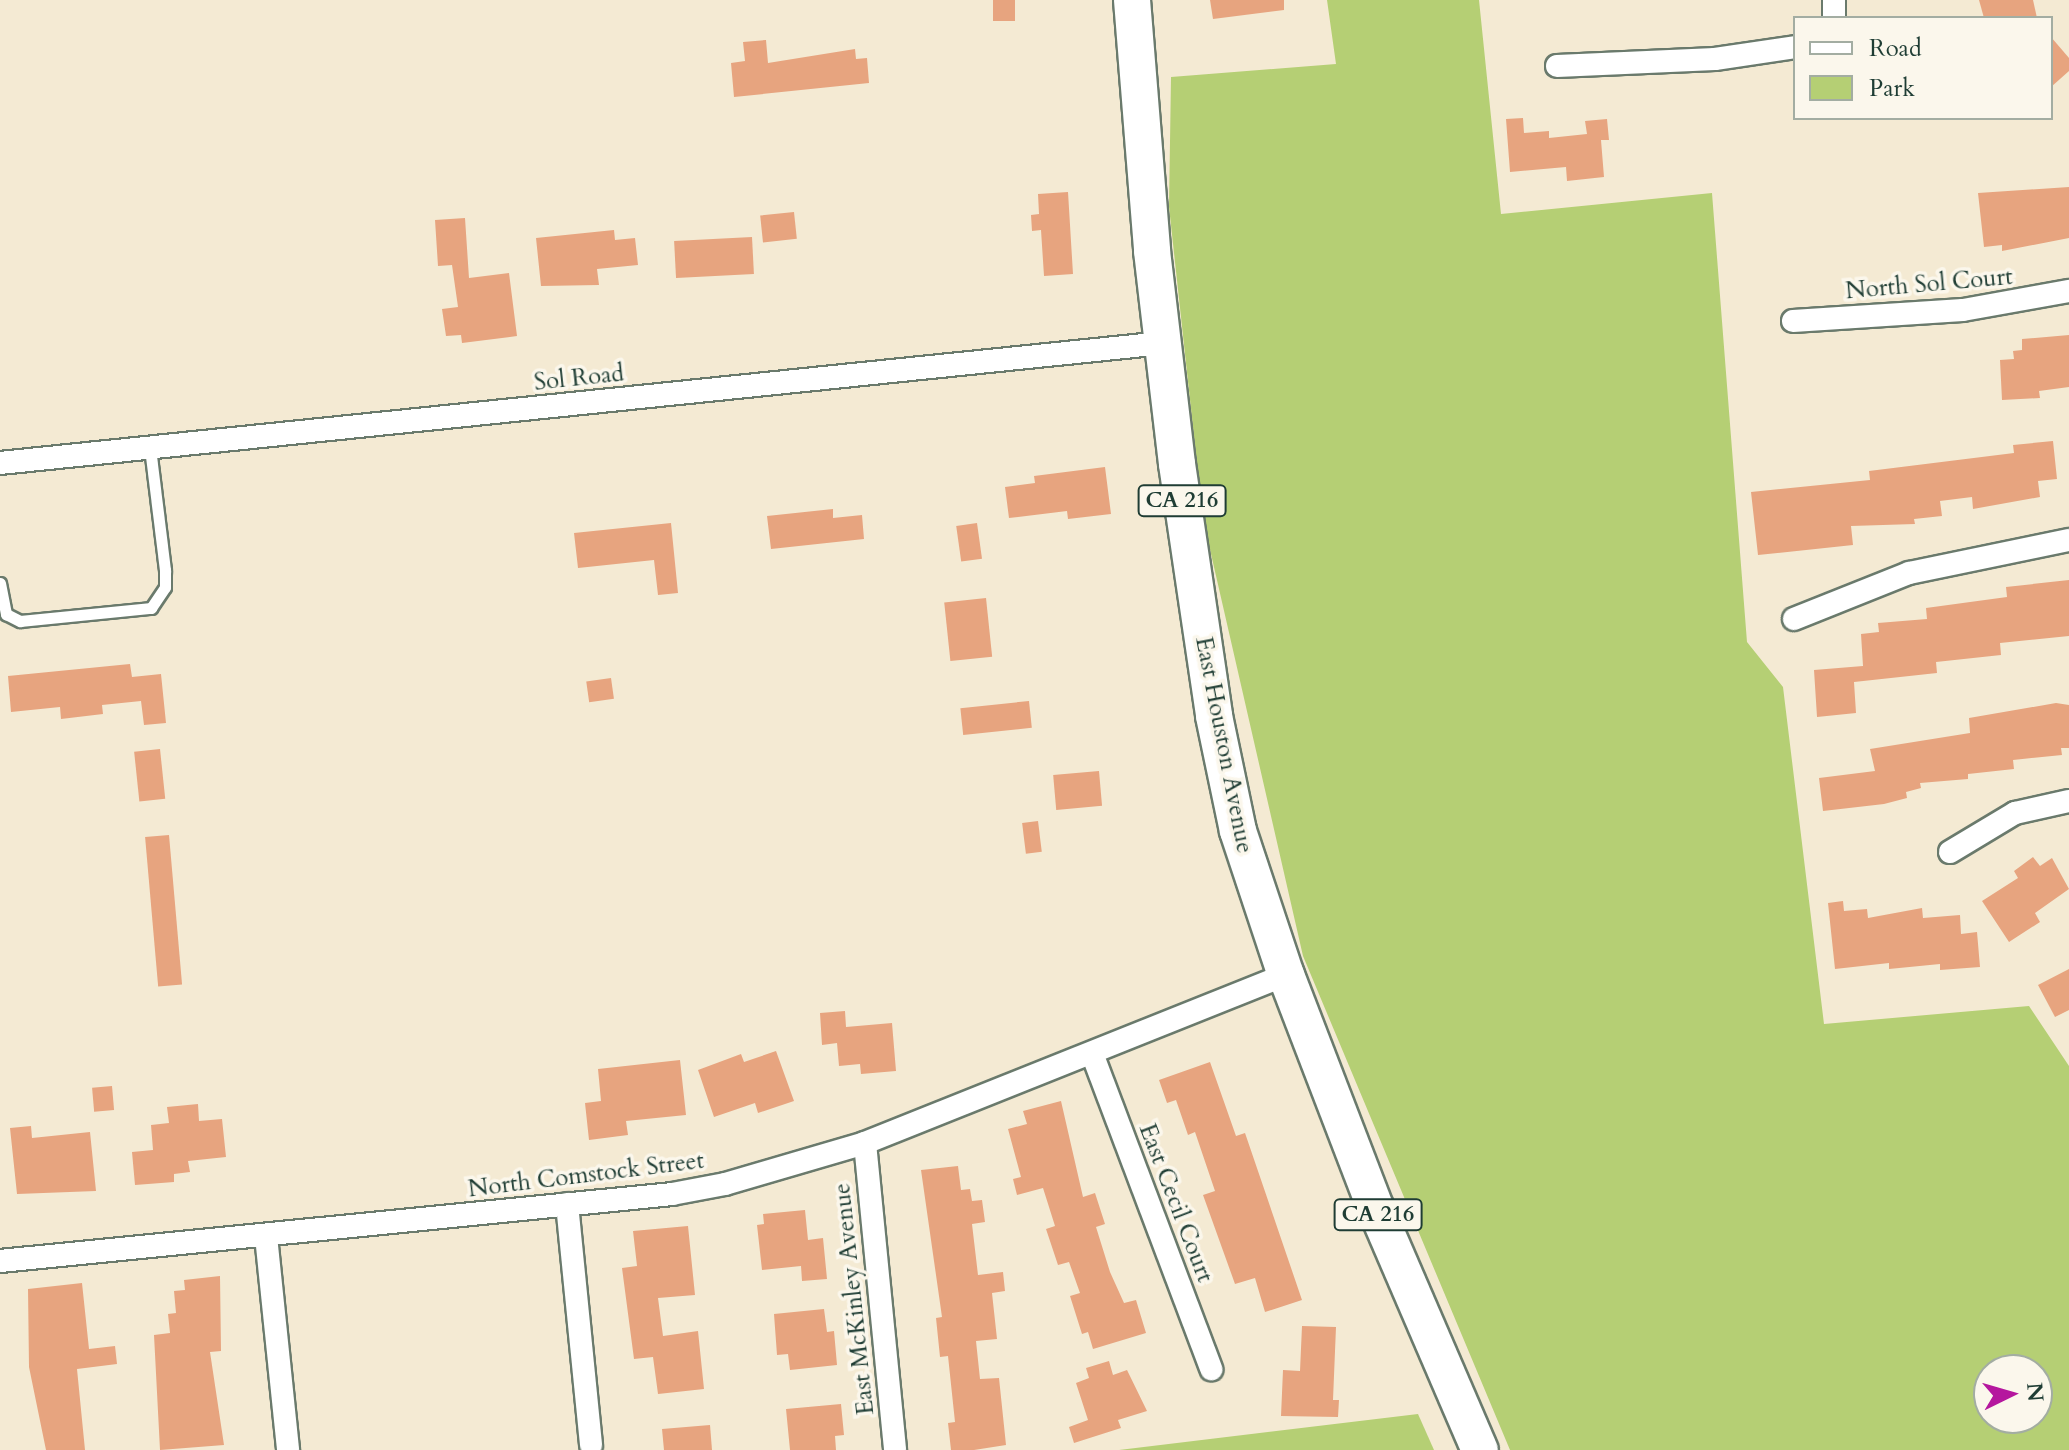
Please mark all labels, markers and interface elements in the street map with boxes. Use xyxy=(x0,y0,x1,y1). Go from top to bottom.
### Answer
legend xyxy=(1793,16,2053,120)
text: Road xyxy=(1869,32,1922,65)
text: Park xyxy=(1869,72,1915,105)
street label: North Sol Court xyxy=(1844,262,2014,306)
street label: Sol Road xyxy=(533,359,625,397)
road number: CA 216 xyxy=(1136,483,1228,519)
street label: East Houston Avenue xyxy=(1189,634,1259,856)
street label: East Cecil Court xyxy=(1133,1120,1219,1286)
street label: North Comstock Street xyxy=(466,1146,706,1204)
street label: East McKinley Avenue xyxy=(828,1182,880,1416)
road number: CA 216 xyxy=(1332,1197,1424,1233)
north arrow xyxy=(1973,1354,2053,1434)
text: N xyxy=(2019,1381,2051,1403)

